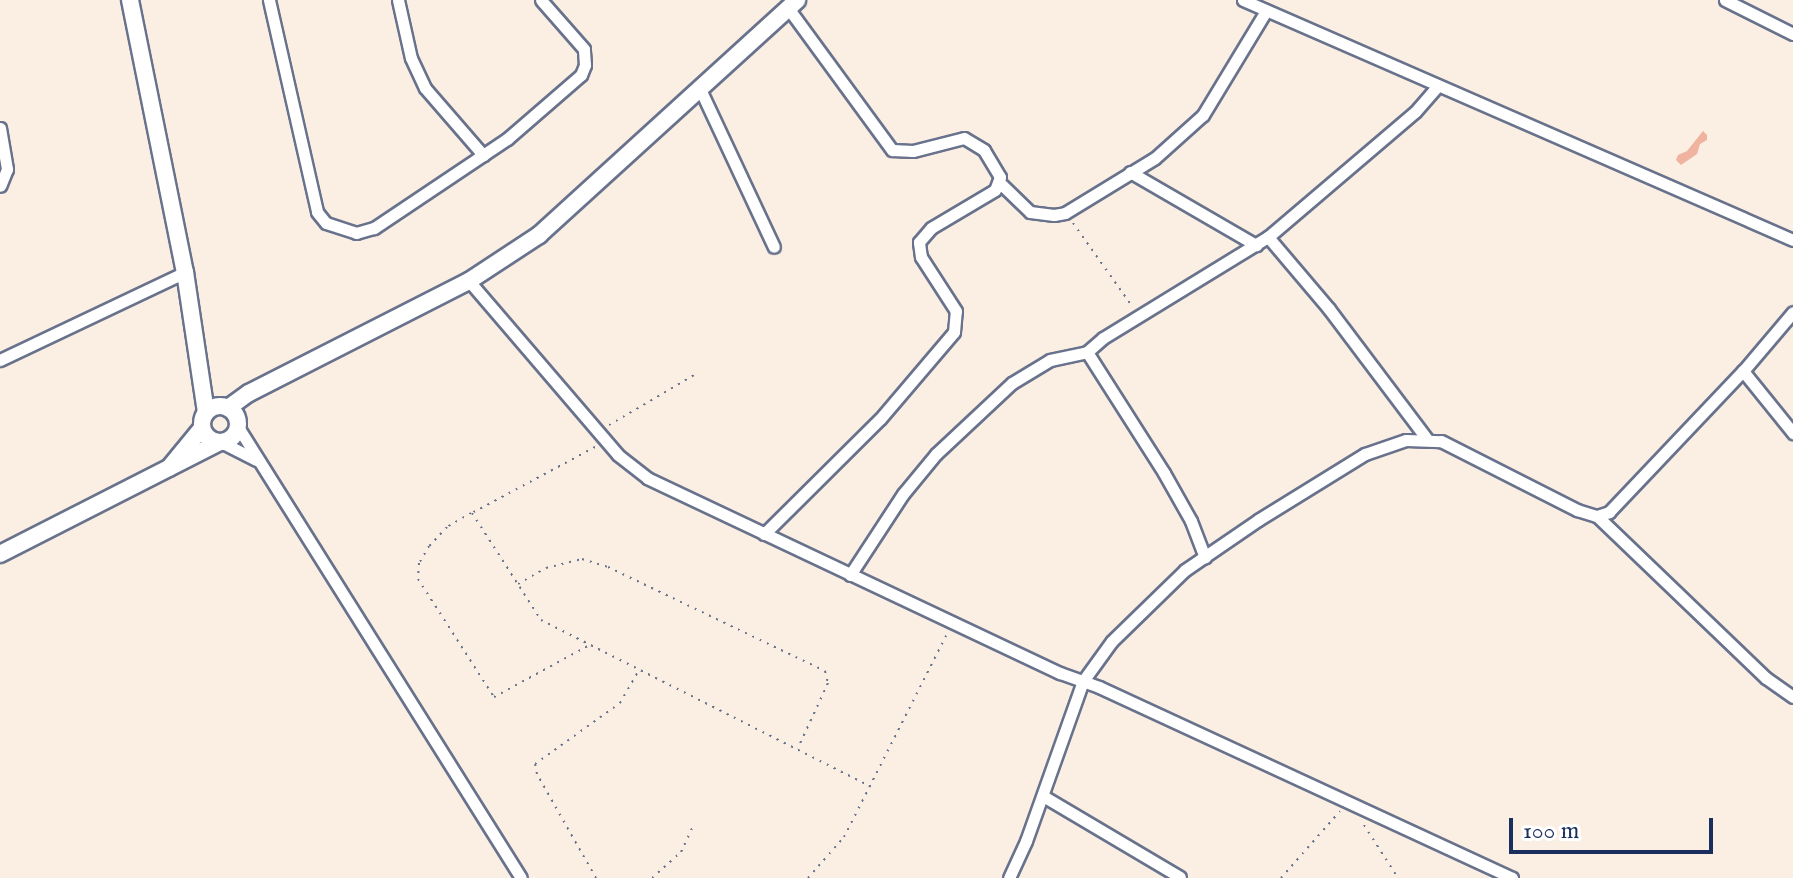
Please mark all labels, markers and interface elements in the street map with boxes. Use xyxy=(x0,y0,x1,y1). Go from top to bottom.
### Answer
scale bar xyxy=(1513,802,1717,852)
text: 100 m xyxy=(1523,816,1579,847)

